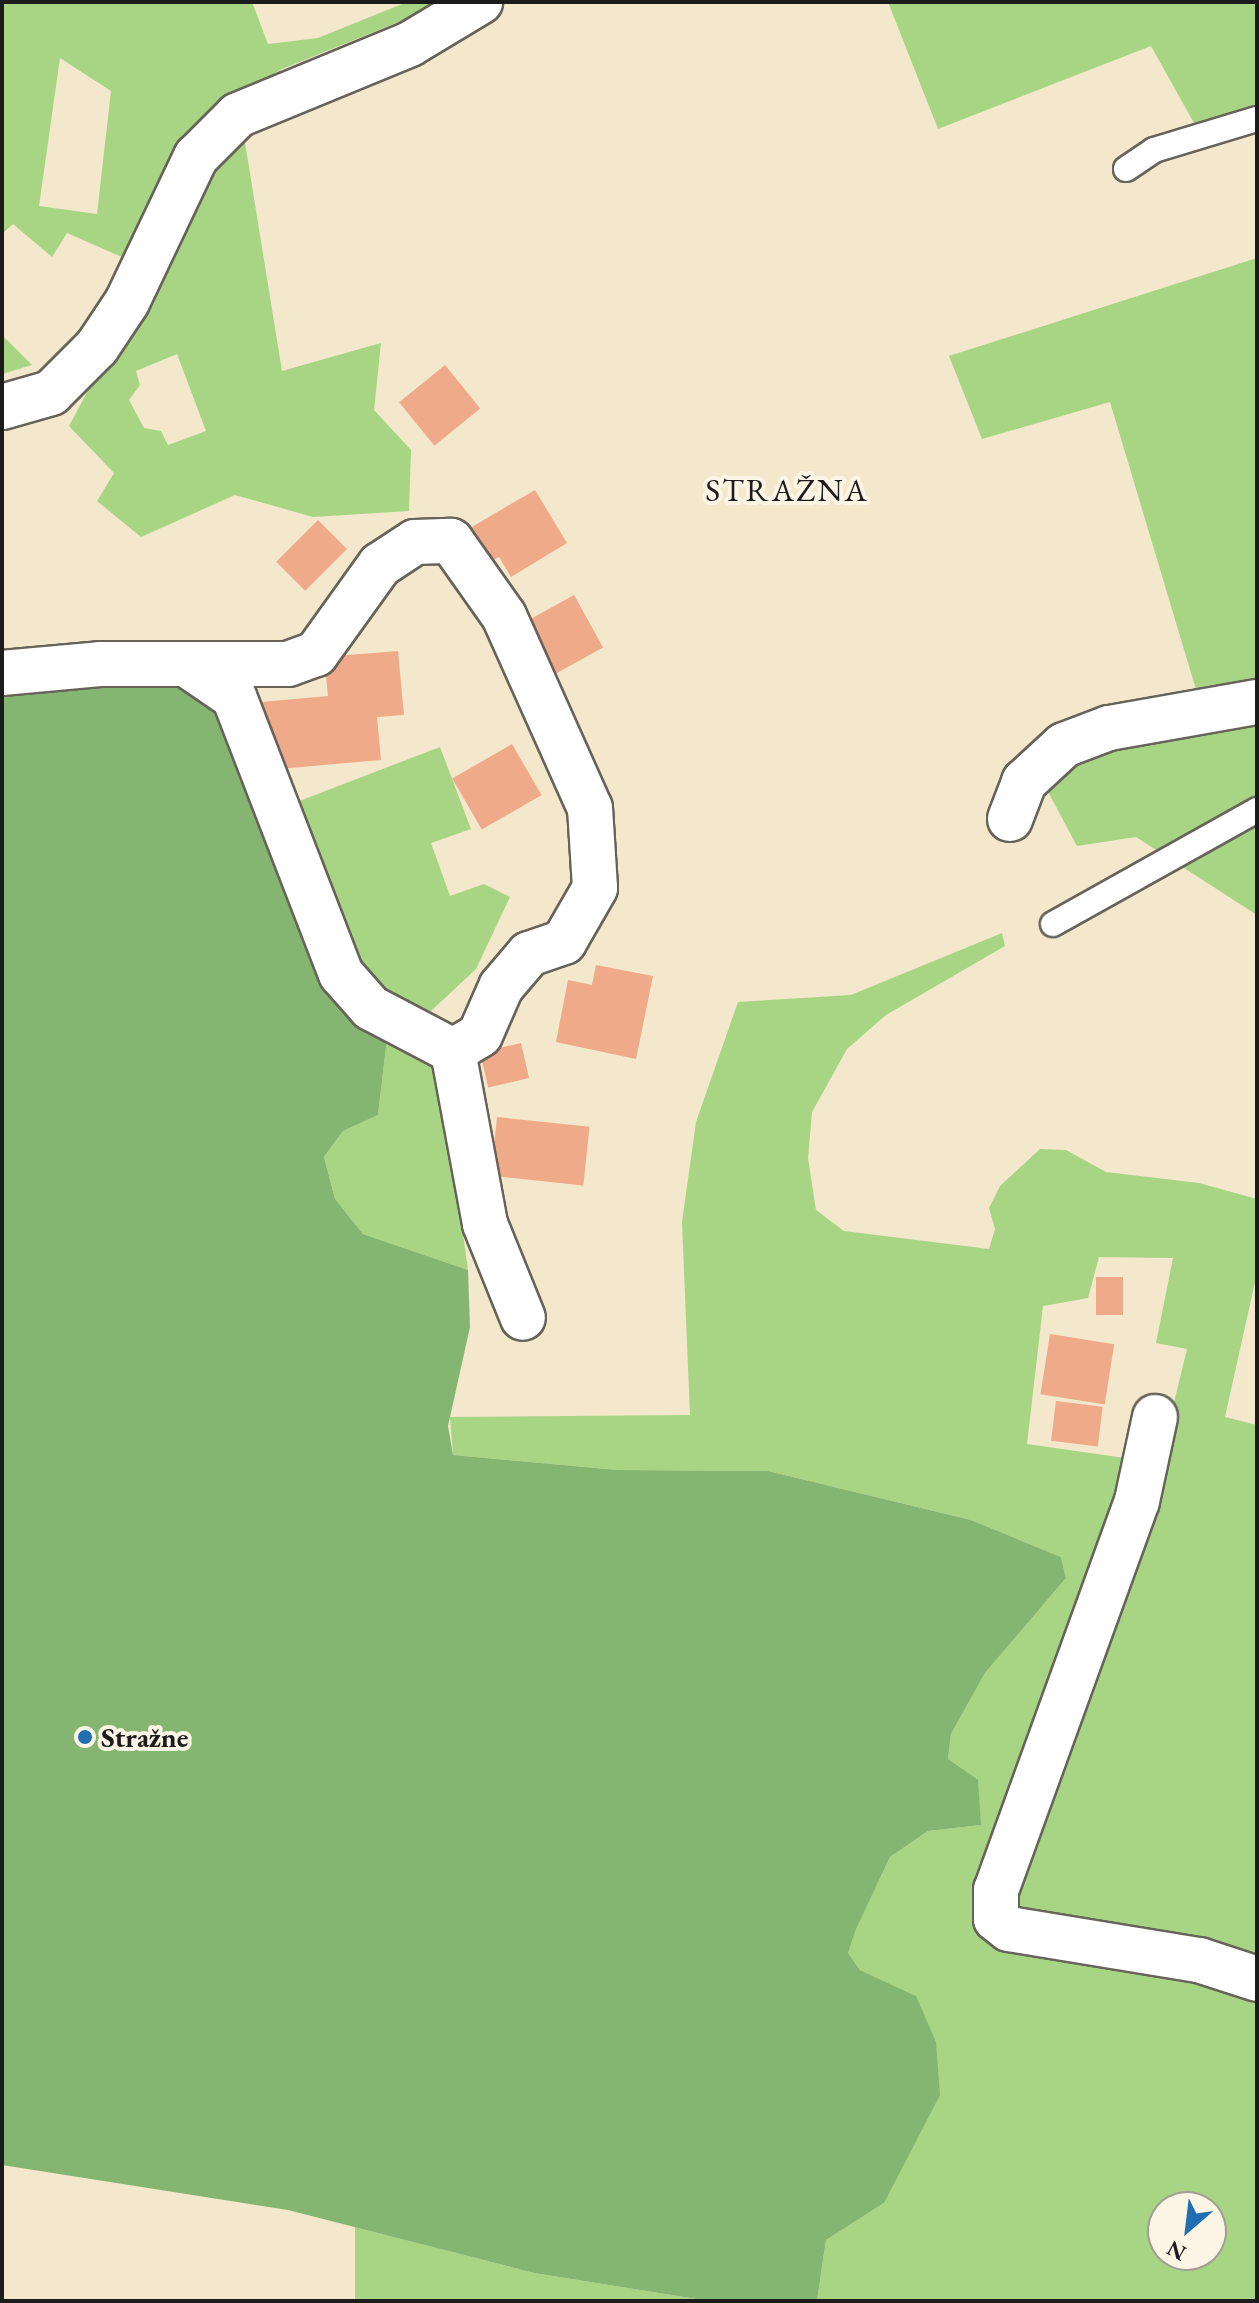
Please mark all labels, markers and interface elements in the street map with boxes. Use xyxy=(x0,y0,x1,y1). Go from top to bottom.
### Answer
district label: STRAŽNA xyxy=(705,471,869,509)
place label: Stražne xyxy=(101,1720,188,1754)
marker: Stražne xyxy=(76,1728,94,1746)
north arrow xyxy=(1147,2191,1227,2271)
text: N xyxy=(1162,2234,1191,2268)

